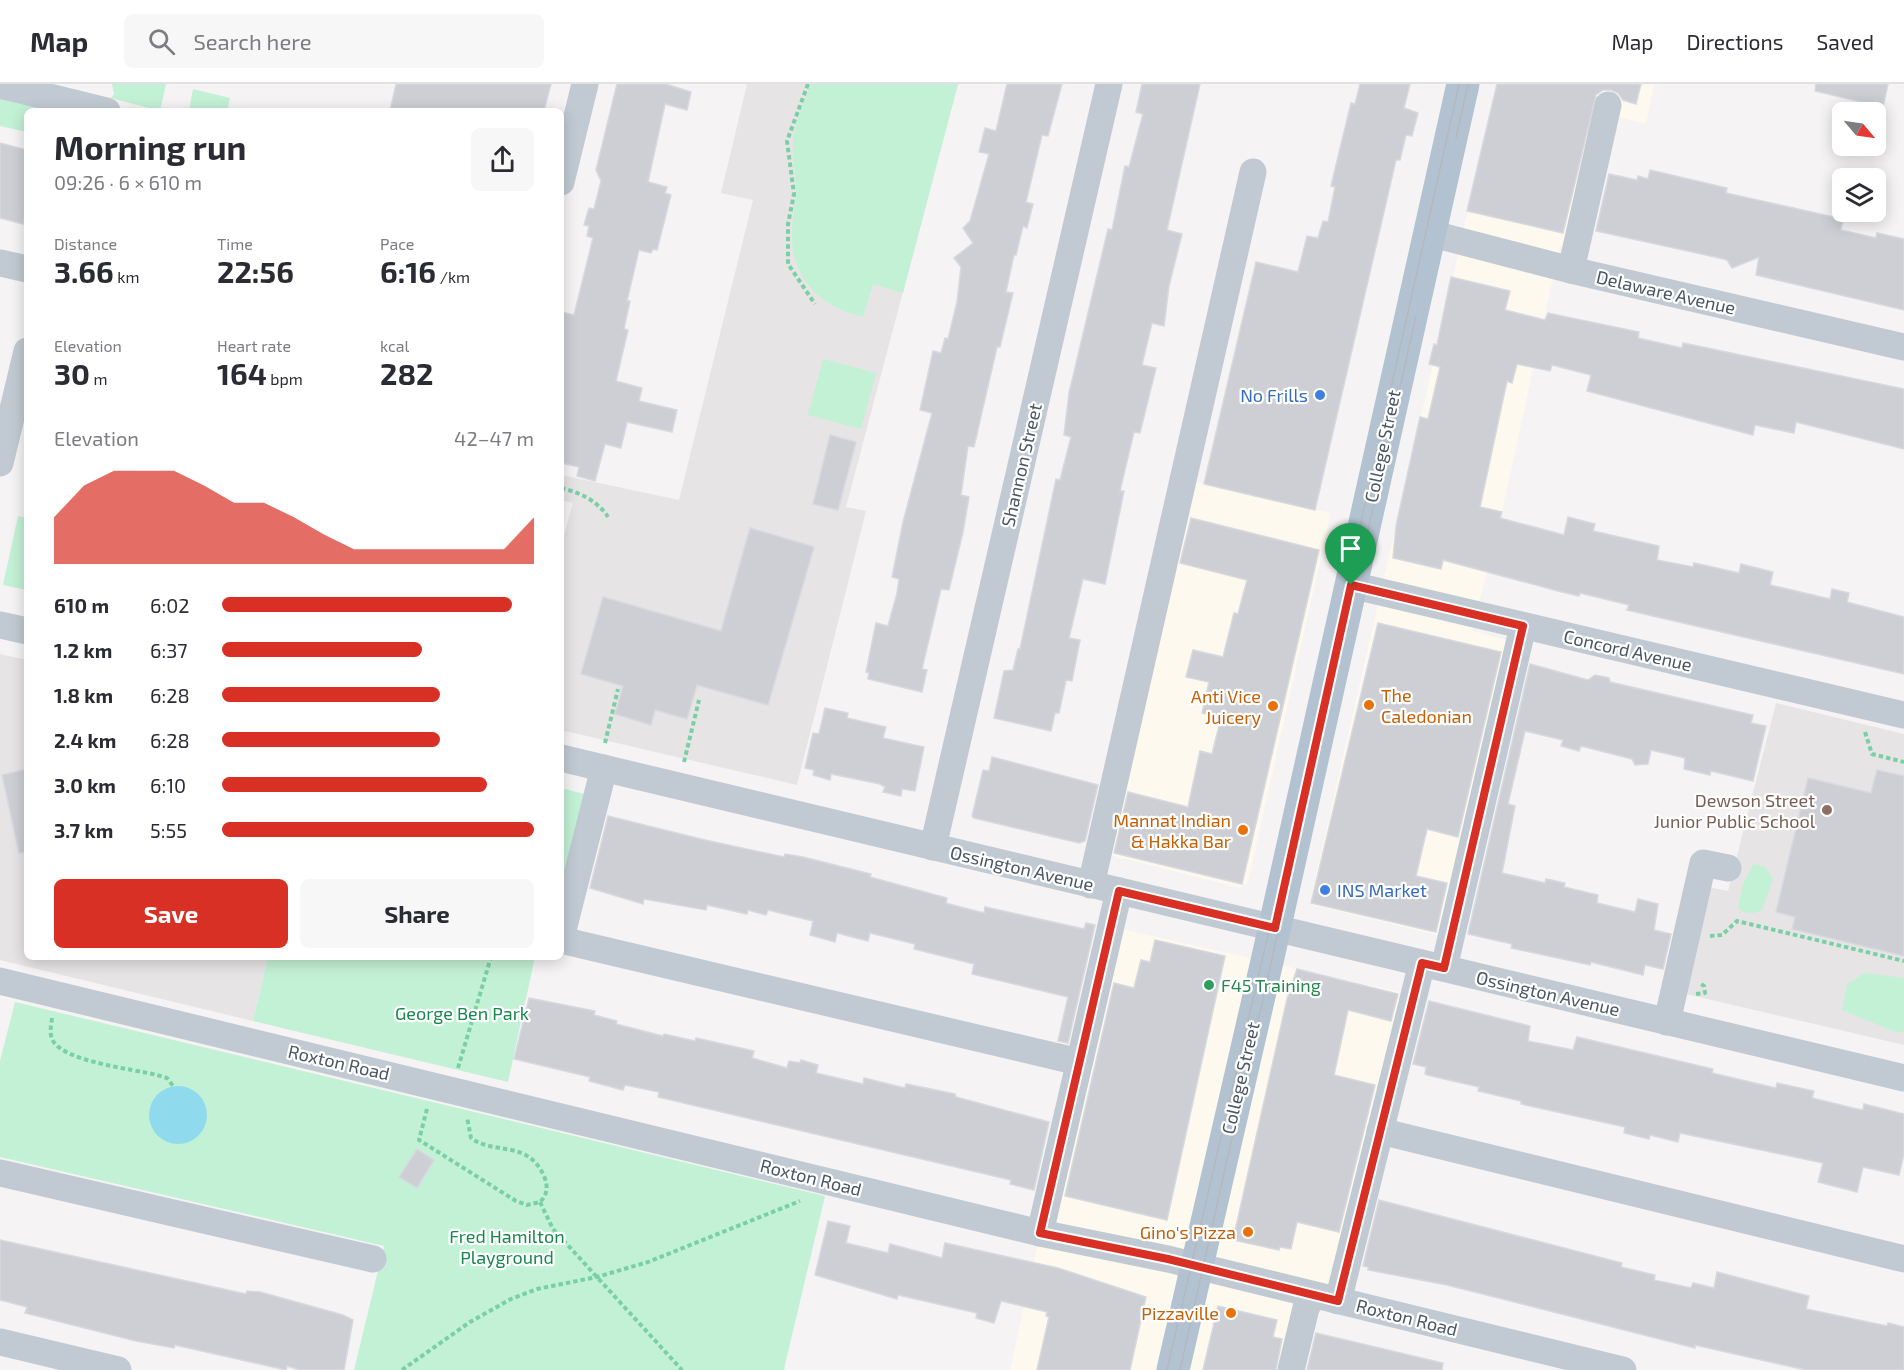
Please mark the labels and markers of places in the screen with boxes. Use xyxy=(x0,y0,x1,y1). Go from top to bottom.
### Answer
place label: No Frills xyxy=(1240,384,1308,406)
marker: No Frills xyxy=(1313,388,1327,402)
pin xyxy=(1325,523,1376,585)
place label: The Caledonian xyxy=(1381,684,1472,727)
place label: Anti Vice Juicery xyxy=(1191,685,1261,728)
marker: The Caledonian xyxy=(1362,698,1376,712)
marker: Anti Vice Juicery xyxy=(1266,699,1280,713)
place label: Dewson Street Junior Public School xyxy=(1654,789,1816,832)
marker: Dewson Street Junior Public School xyxy=(1820,803,1834,817)
place label: Mannat Indian & Hakka Bar xyxy=(1113,809,1231,852)
marker: Mannat Indian & Hakka Bar xyxy=(1236,823,1250,837)
place label: INS Market xyxy=(1337,879,1427,901)
marker: INS Market xyxy=(1318,883,1332,897)
place label: F45 Training xyxy=(1221,974,1321,996)
marker: F45 Training xyxy=(1202,978,1216,992)
place label: Gino's Pizza xyxy=(1140,1221,1236,1243)
marker: Gino's Pizza xyxy=(1241,1225,1255,1239)
place label: Pizzaville xyxy=(1141,1302,1219,1324)
marker: Pizzaville xyxy=(1224,1306,1238,1320)

